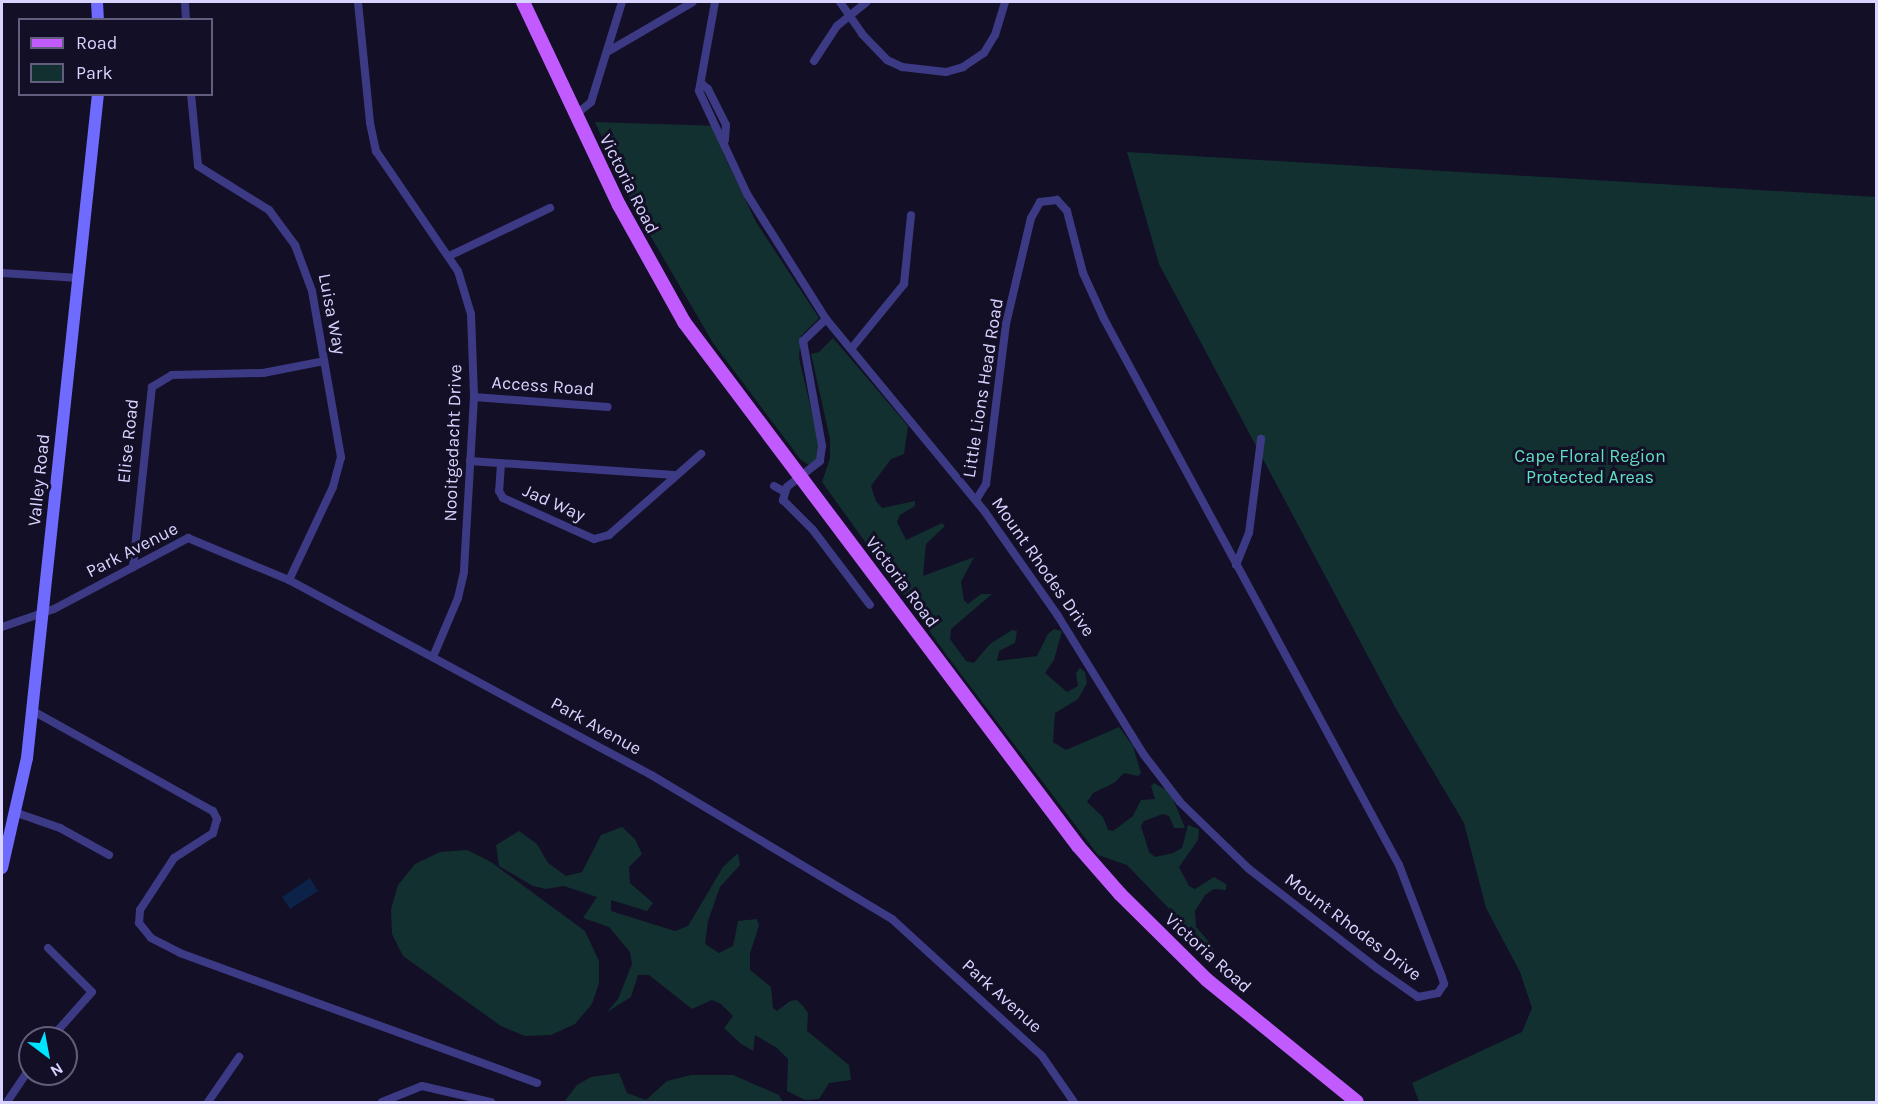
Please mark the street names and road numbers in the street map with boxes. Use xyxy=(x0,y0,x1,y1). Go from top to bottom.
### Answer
street label: Victoria Road xyxy=(595,131,663,237)
street label: Luisa Way xyxy=(314,272,350,356)
street label: Little Lions Head Road xyxy=(958,297,1008,479)
street label: Nooitgedacht Drive xyxy=(439,364,467,522)
street label: Access Road xyxy=(491,372,595,400)
street label: Elise Road xyxy=(113,398,143,484)
street label: Valley Road xyxy=(23,433,55,527)
street label: Jad Way xyxy=(519,480,589,526)
street label: Mount Rhodes Drive xyxy=(987,493,1099,641)
street label: Park Avenue xyxy=(83,518,181,582)
street label: Victoria Road xyxy=(861,532,943,632)
street label: Park Avenue xyxy=(547,692,645,760)
street label: Mount Rhodes Drive xyxy=(1280,869,1426,985)
street label: Victoria Road xyxy=(1160,909,1256,997)
street label: Park Avenue xyxy=(958,955,1046,1037)

